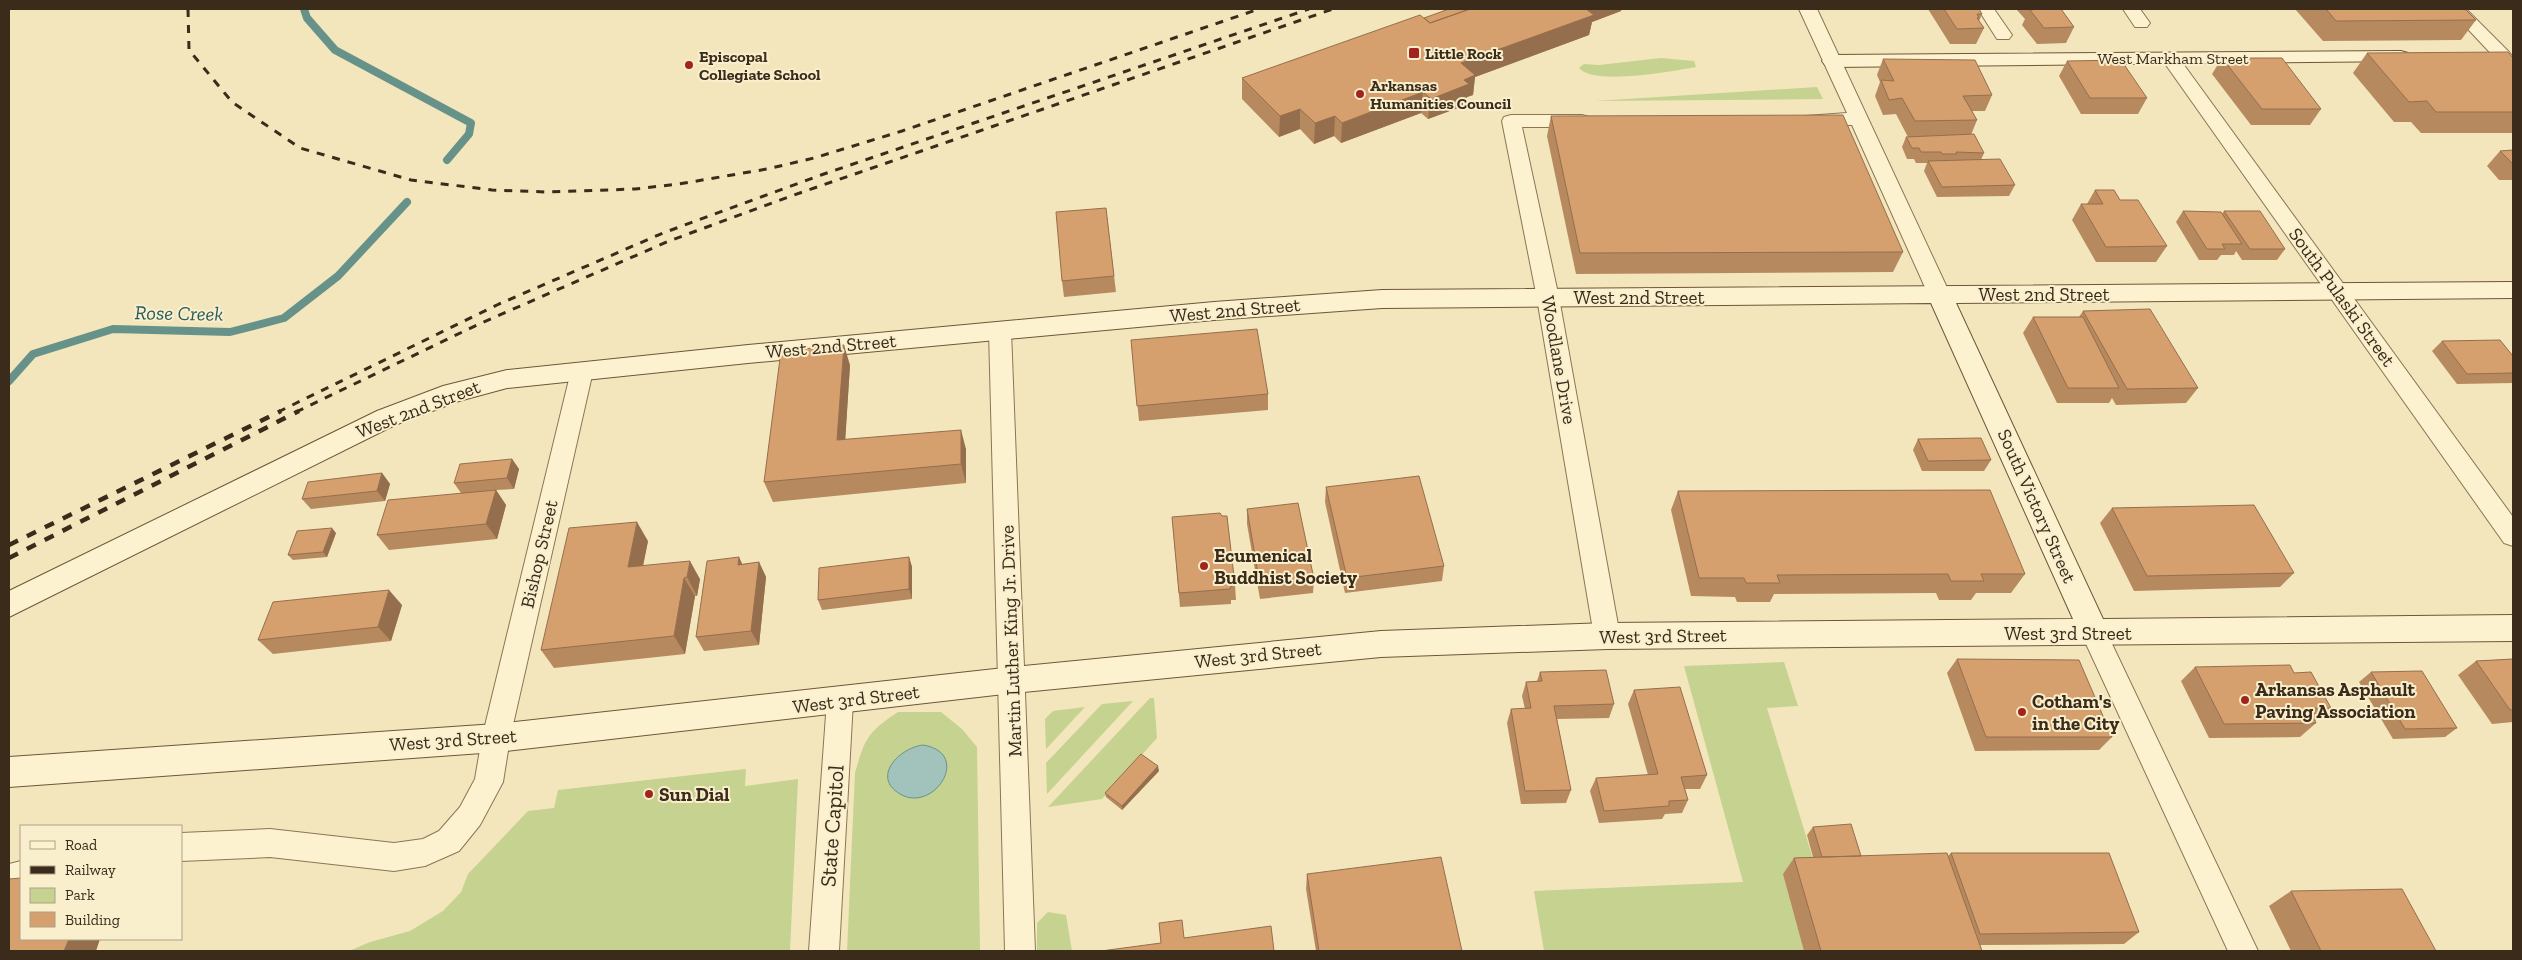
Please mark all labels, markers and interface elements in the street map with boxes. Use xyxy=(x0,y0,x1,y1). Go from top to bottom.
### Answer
place label: Little Rock xyxy=(1425,44,1502,63)
marker: Little Rock xyxy=(1407,46,1421,60)
place label: Episcopal Collegiate School xyxy=(699,47,821,84)
street label: West Markham Street xyxy=(2097,49,2249,68)
marker: Episcopal Collegiate School xyxy=(683,59,695,71)
place label: Arkansas Humanities Council xyxy=(1370,76,1512,113)
marker: Arkansas Humanities Council xyxy=(1354,88,1366,100)
street label: South Pulaski Street xyxy=(2284,223,2400,371)
street label: West 2nd Street xyxy=(1979,283,2109,306)
street label: West 2nd Street xyxy=(1574,286,1704,309)
street label: West 2nd Street xyxy=(1169,293,1301,327)
street label: Woodlane Drive xyxy=(1536,294,1582,426)
water label: Rose Creek xyxy=(134,300,224,326)
street label: West 2nd Street xyxy=(765,329,897,363)
street label: West 2nd Street xyxy=(353,375,483,443)
street label: South Victory Street xyxy=(1993,425,2081,587)
street label: Bishop Street xyxy=(515,498,563,610)
street label: Martin Luther King Jr. Drive xyxy=(995,524,1027,757)
place label: Ecumenical Buddhist Society xyxy=(1214,544,1357,589)
marker: Ecumenical Buddhist Society xyxy=(1198,560,1210,572)
street label: West 3rd Street xyxy=(2004,622,2132,645)
street label: West 3rd Street xyxy=(1599,623,1727,649)
street label: West 3rd Street xyxy=(1193,637,1323,673)
place label: Arkansas Asphault Paving Association xyxy=(2255,678,2416,723)
street label: West 3rd Street xyxy=(791,680,921,718)
place label: Cotham's in the City xyxy=(2032,690,2119,735)
marker: Arkansas Asphault Paving Association xyxy=(2239,694,2251,706)
marker: Cotham's in the City xyxy=(2016,706,2028,718)
street label: West 3rd Street xyxy=(389,724,517,756)
street label: State Capitol xyxy=(814,764,850,888)
place label: Sun Dial xyxy=(659,783,730,806)
marker: Sun Dial xyxy=(643,788,655,800)
legend xyxy=(20,825,182,940)
text: Road xyxy=(65,836,98,854)
text: Railway xyxy=(65,861,116,879)
text: Park xyxy=(65,886,95,904)
text: Building xyxy=(65,911,120,929)

